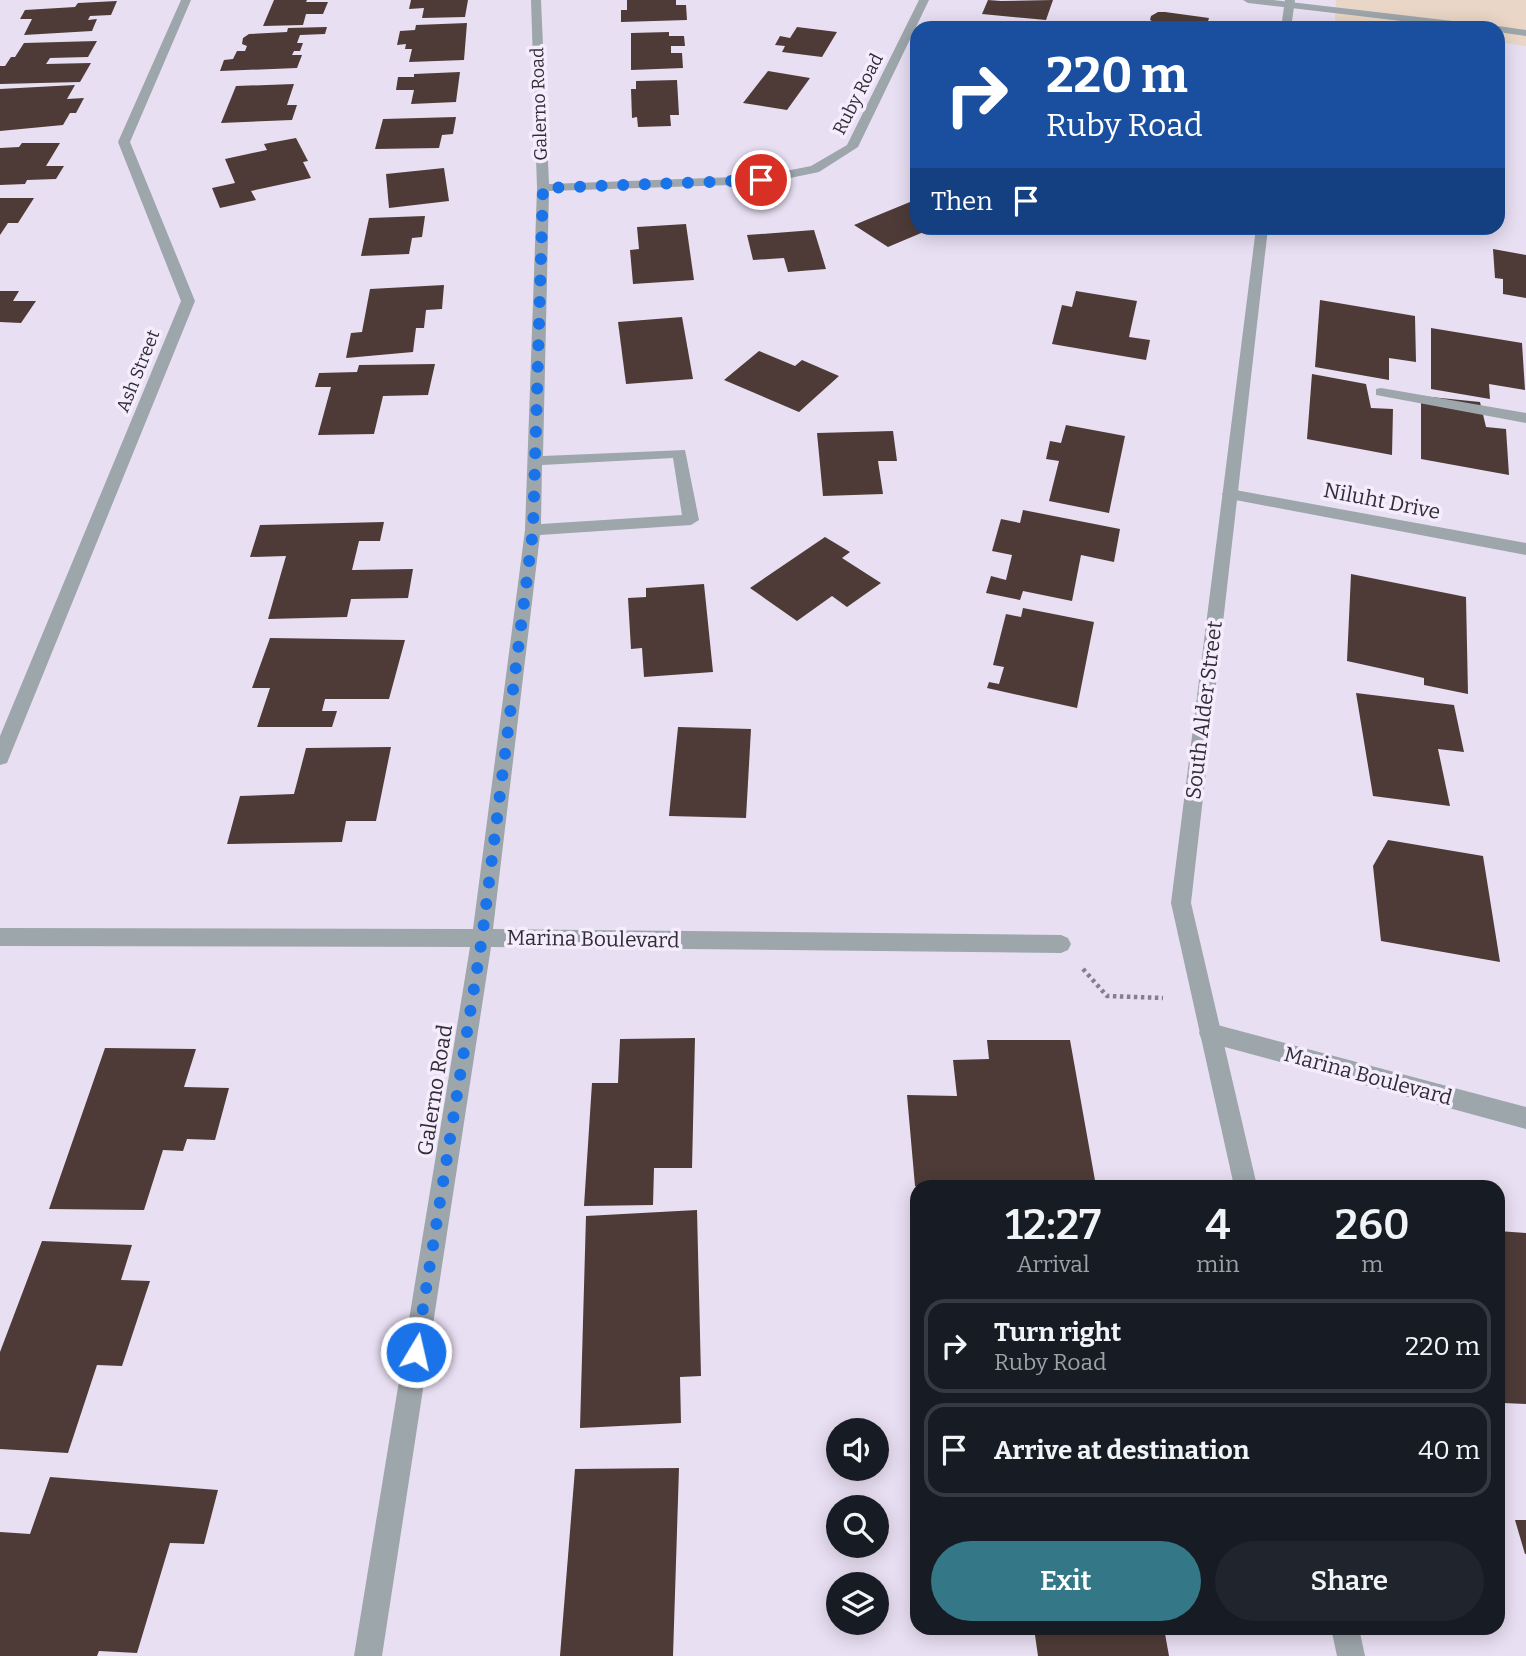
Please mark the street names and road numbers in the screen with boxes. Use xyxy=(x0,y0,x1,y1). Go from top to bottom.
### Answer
street label: Galerno Road xyxy=(526,47,552,161)
street label: Ruby Road xyxy=(828,49,888,138)
street label: Ash Street xyxy=(112,326,165,415)
street label: Niluht Drive xyxy=(1321,477,1443,525)
street label: South Alder Street xyxy=(1180,619,1228,801)
street label: Marina Boulevard xyxy=(506,924,680,954)
street label: Galerno Road xyxy=(412,1023,458,1157)
street label: Marina Boulevard xyxy=(1281,1041,1455,1111)

